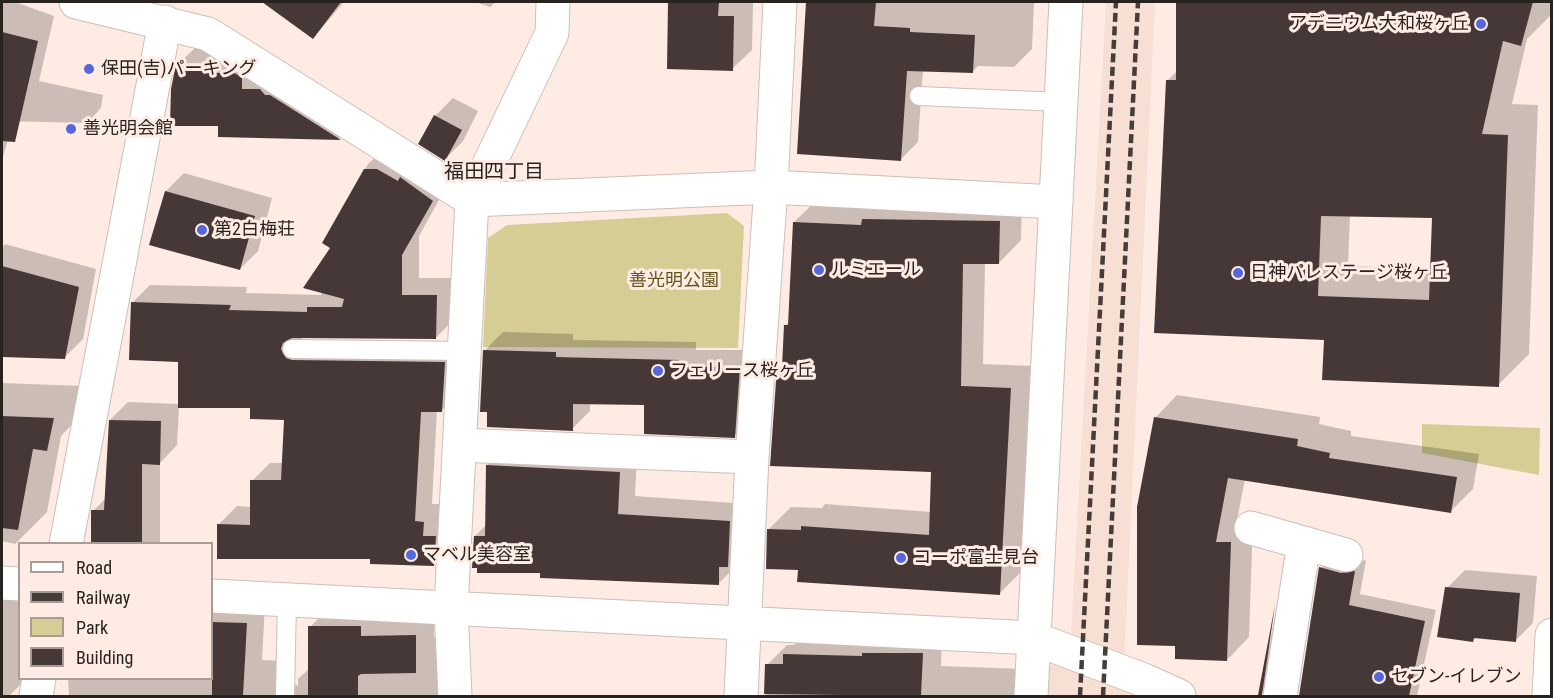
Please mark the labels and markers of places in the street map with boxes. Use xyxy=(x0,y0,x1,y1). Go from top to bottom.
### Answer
place label: アデニウム大和桜ヶ丘 xyxy=(1289,13,1469,35)
marker: アデニウム大和桜ヶ丘 xyxy=(1474,17,1488,31)
place label: 保田(吉)パーキング xyxy=(101,58,256,80)
marker: 保田(吉)パーキング xyxy=(82,62,96,76)
place label: 善光明会館 xyxy=(83,118,173,140)
marker: 善光明会館 xyxy=(64,122,78,136)
place label: 第2白梅荘 xyxy=(214,219,295,241)
marker: 第2白梅荘 xyxy=(195,223,209,237)
place label: ルミエール xyxy=(831,259,921,281)
place label: 日神パレステージ桜ヶ丘 xyxy=(1250,262,1448,284)
marker: ルミエール xyxy=(812,263,826,277)
marker: 日神パレステージ桜ヶ丘 xyxy=(1231,266,1245,280)
place label: フェリース桜ヶ丘 xyxy=(670,360,814,382)
marker: フェリース桜ヶ丘 xyxy=(651,364,665,378)
place label: マベル美容室 xyxy=(423,544,531,566)
place label: コーポ富士見台 xyxy=(913,547,1039,569)
marker: マベル美容室 xyxy=(404,548,418,562)
marker: コーポ富士見台 xyxy=(894,551,908,565)
place label: セブン-イレブン xyxy=(1391,666,1521,688)
marker: セブン-イレブン xyxy=(1372,670,1386,684)

